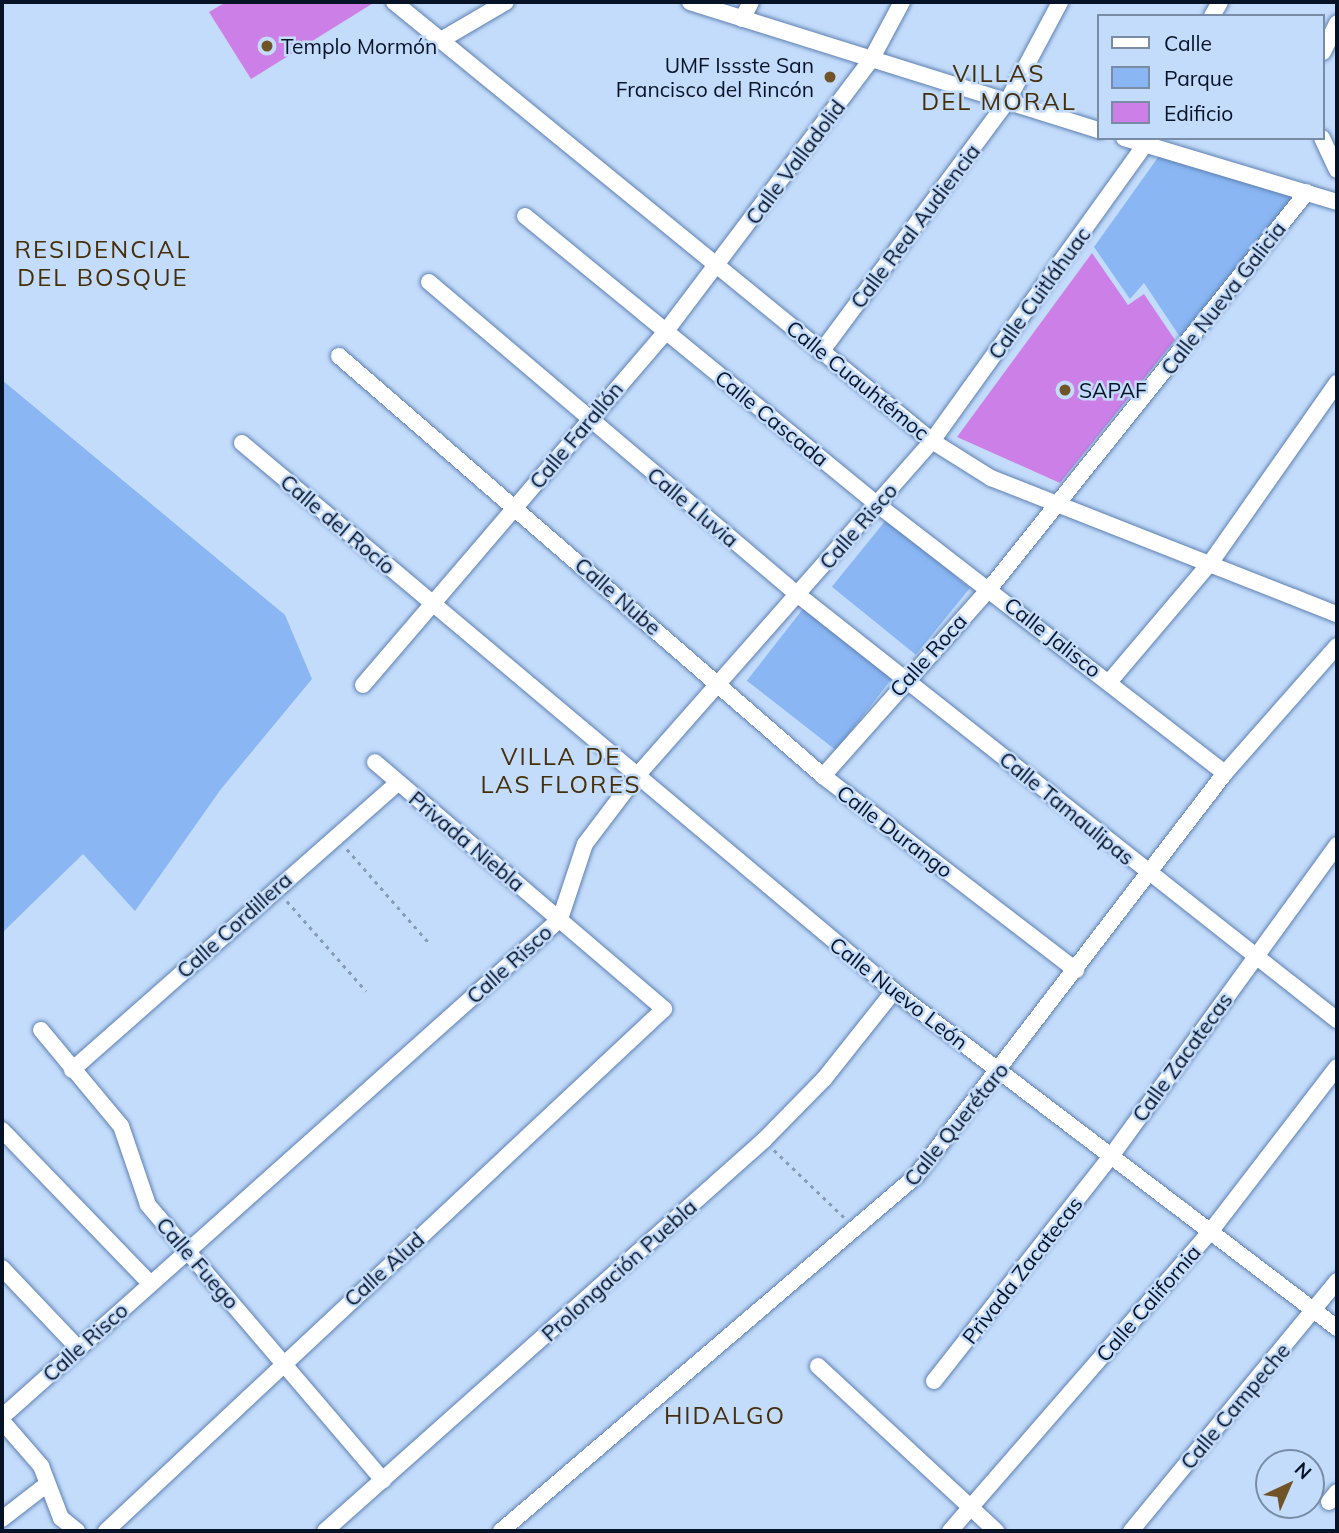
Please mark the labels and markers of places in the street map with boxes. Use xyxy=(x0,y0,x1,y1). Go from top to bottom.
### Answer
place label: Templo Mormón xyxy=(281,33,437,59)
marker: Templo Mormón xyxy=(259,38,275,54)
place label: UMF Issste San Francisco del Rincón xyxy=(616,52,814,102)
marker: UMF Issste San Francisco del Rincón xyxy=(820,67,840,87)
place label: SAPAF xyxy=(1079,377,1147,403)
marker: SAPAF xyxy=(1057,382,1073,398)

